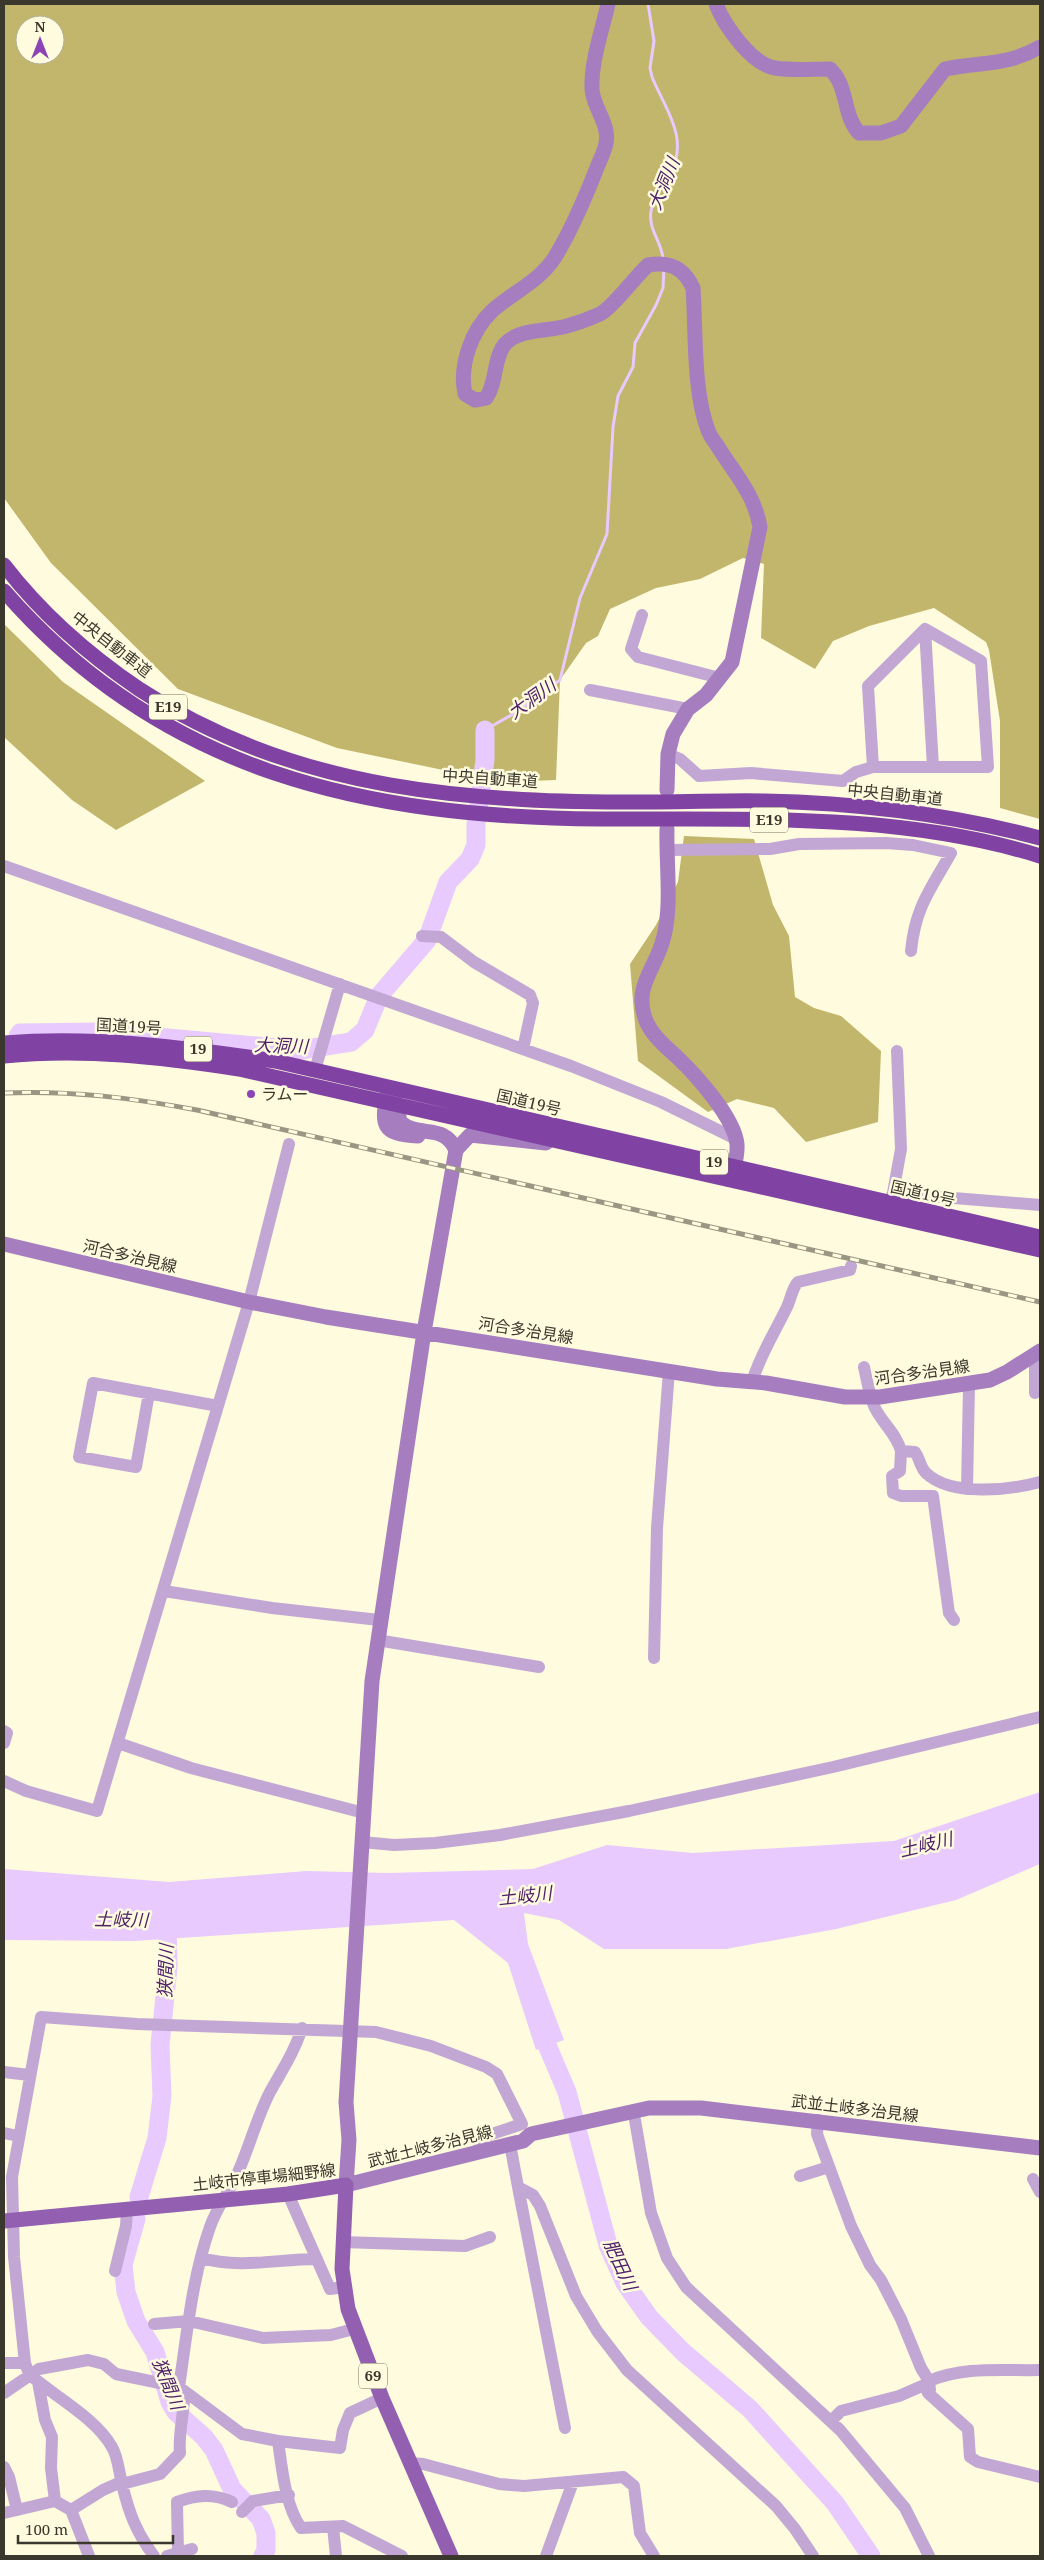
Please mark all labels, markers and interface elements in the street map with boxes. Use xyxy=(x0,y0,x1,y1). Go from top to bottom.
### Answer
north arrow xyxy=(15,15,65,65)
text: N xyxy=(34,17,46,36)
water label: 大洞川 xyxy=(642,152,685,213)
street label: 中央自動車道 xyxy=(67,606,157,682)
water label: 大洞川 xyxy=(503,671,562,724)
road number: E19 xyxy=(149,694,187,720)
street label: 中央自動車道 xyxy=(441,764,539,792)
street label: 中央自動車道 xyxy=(846,778,944,810)
road number: E19 xyxy=(750,808,788,832)
street label: 国道19号 xyxy=(96,1013,162,1039)
water label: 大洞川 xyxy=(254,1032,310,1058)
road number: 19 xyxy=(184,1036,212,1062)
place label: ラムー xyxy=(261,1083,309,1105)
street label: 国道19号 xyxy=(494,1084,564,1120)
marker: ラムー xyxy=(245,1088,257,1100)
road number: 19 xyxy=(700,1150,728,1174)
street label: 国道19号 xyxy=(888,1175,958,1211)
street label: 河合多治見線 xyxy=(81,1234,179,1278)
street label: 河合多治見線 xyxy=(477,1312,575,1348)
street label: 河合多治見線 xyxy=(873,1354,971,1390)
water label: 土岐川 xyxy=(897,1826,957,1862)
water label: 土岐川 xyxy=(497,1880,555,1910)
water label: 土岐川 xyxy=(94,1907,150,1932)
water label: 狭間川 xyxy=(152,1942,178,1998)
street label: 武並土岐多治見線 xyxy=(790,2089,920,2127)
street label: 武並土岐多治見線 xyxy=(365,2120,495,2172)
street label: 土岐市停車場細野線 xyxy=(191,2159,337,2195)
water label: 肥田川 xyxy=(599,2235,644,2296)
water label: 狭間川 xyxy=(148,2354,191,2415)
road number: 69 xyxy=(359,2364,387,2388)
scale bar xyxy=(18,2512,172,2544)
text: 100 m xyxy=(25,2519,68,2539)

